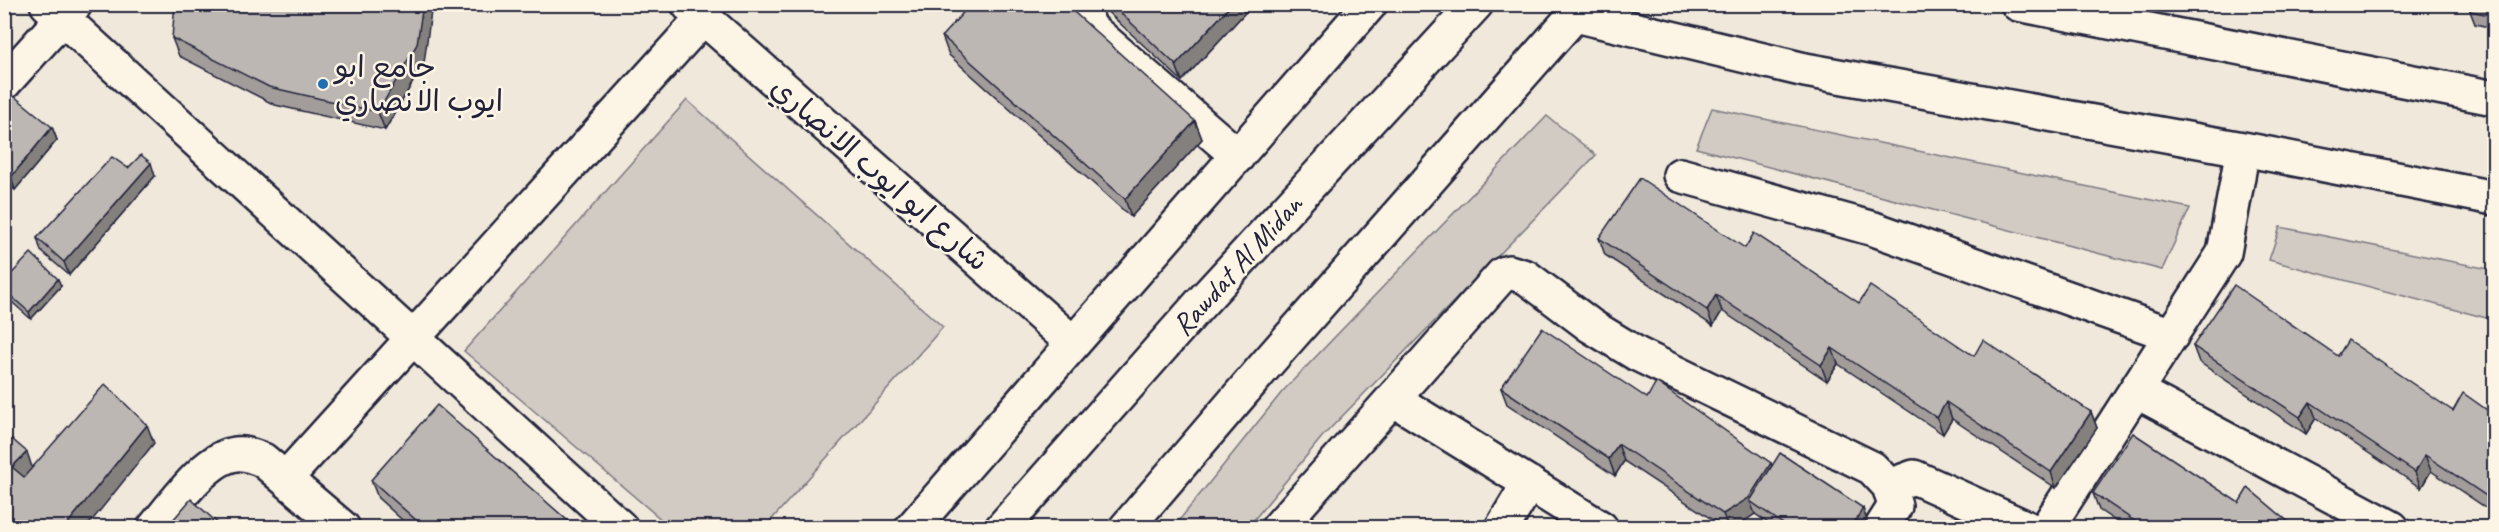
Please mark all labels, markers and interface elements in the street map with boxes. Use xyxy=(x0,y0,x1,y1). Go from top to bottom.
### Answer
place label: جامع ابو ايوب الانصاري xyxy=(333,48,503,122)
street label: شارع ابو ايوب الانصاري xyxy=(762,69,997,281)
marker: جامع ابو ايوب الانصاري xyxy=(316,77,330,91)
street label: Rawdat Al Midan xyxy=(1164,185,1311,344)

